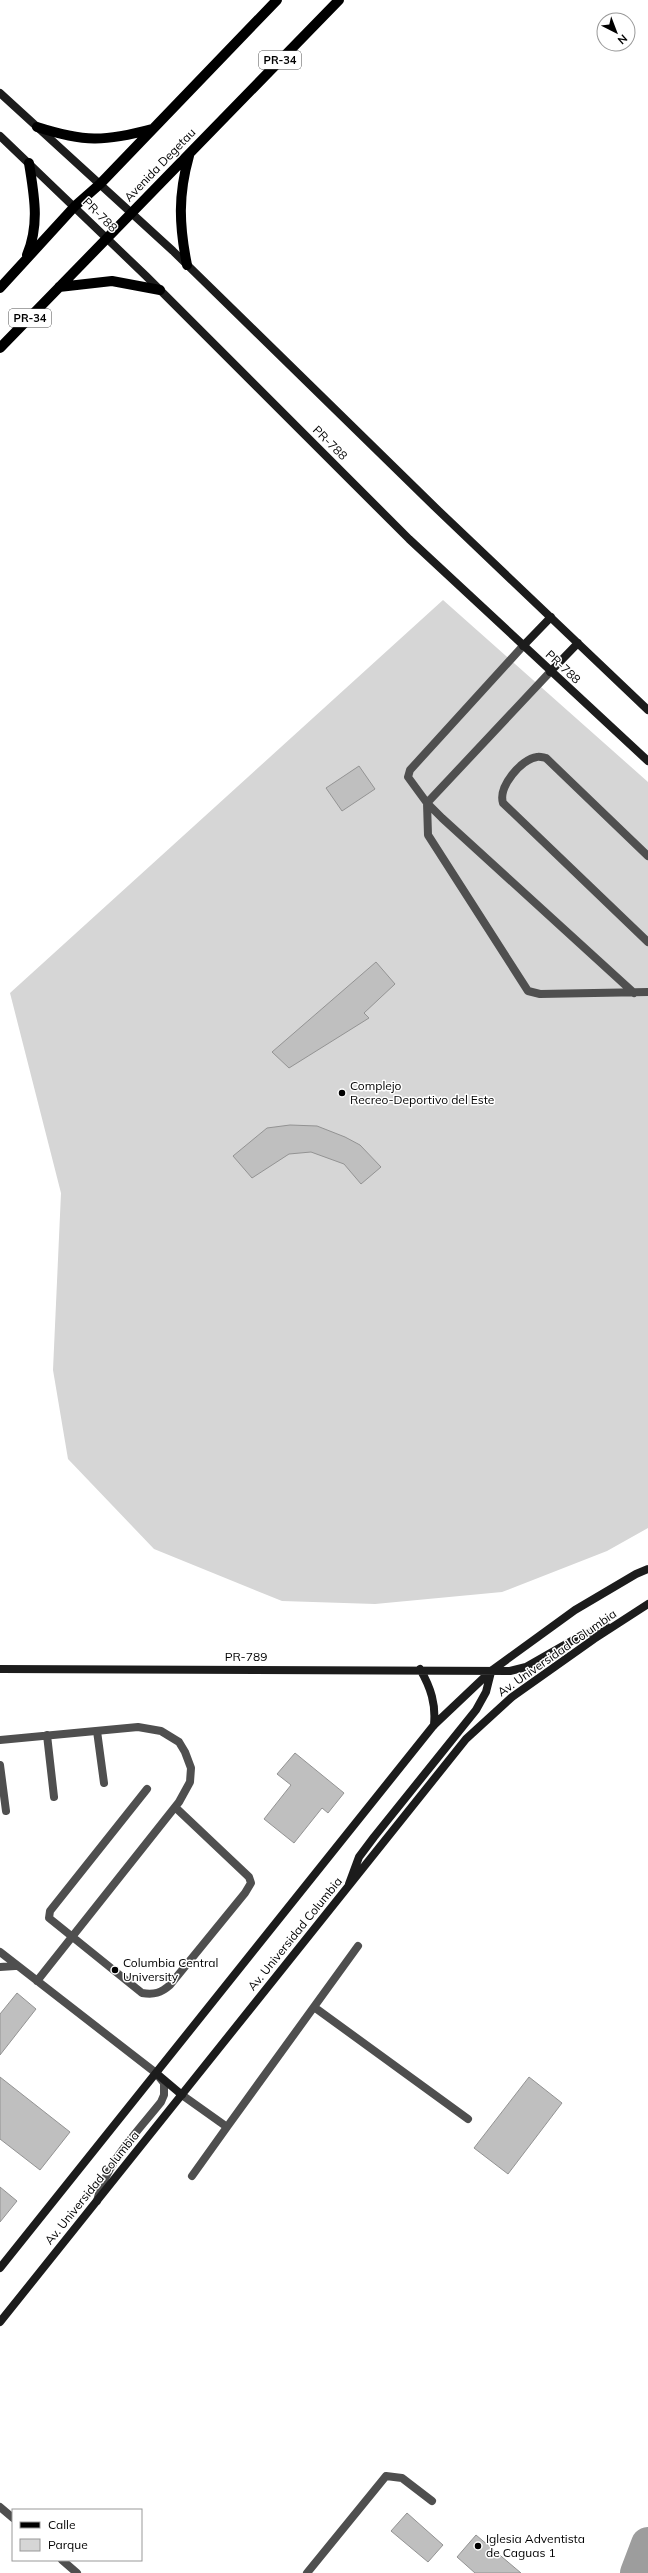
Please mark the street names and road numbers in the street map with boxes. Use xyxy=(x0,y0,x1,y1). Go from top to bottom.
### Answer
road number: PR-34 xyxy=(259,51,301,69)
street label: Avenida Degetau xyxy=(121,125,198,205)
street label: PR-788 xyxy=(80,194,121,235)
road number: PR-34 xyxy=(9,309,51,327)
street label: PR-788 xyxy=(310,422,351,463)
street label: PR-788 xyxy=(543,647,584,687)
street label: Av. Universidad Columbia xyxy=(494,1606,619,1699)
street label: PR-789 xyxy=(225,1649,267,1664)
street label: Av. Universidad Columbia xyxy=(244,1874,345,1993)
street label: Av. Universidad Columbia xyxy=(41,2128,142,2247)

